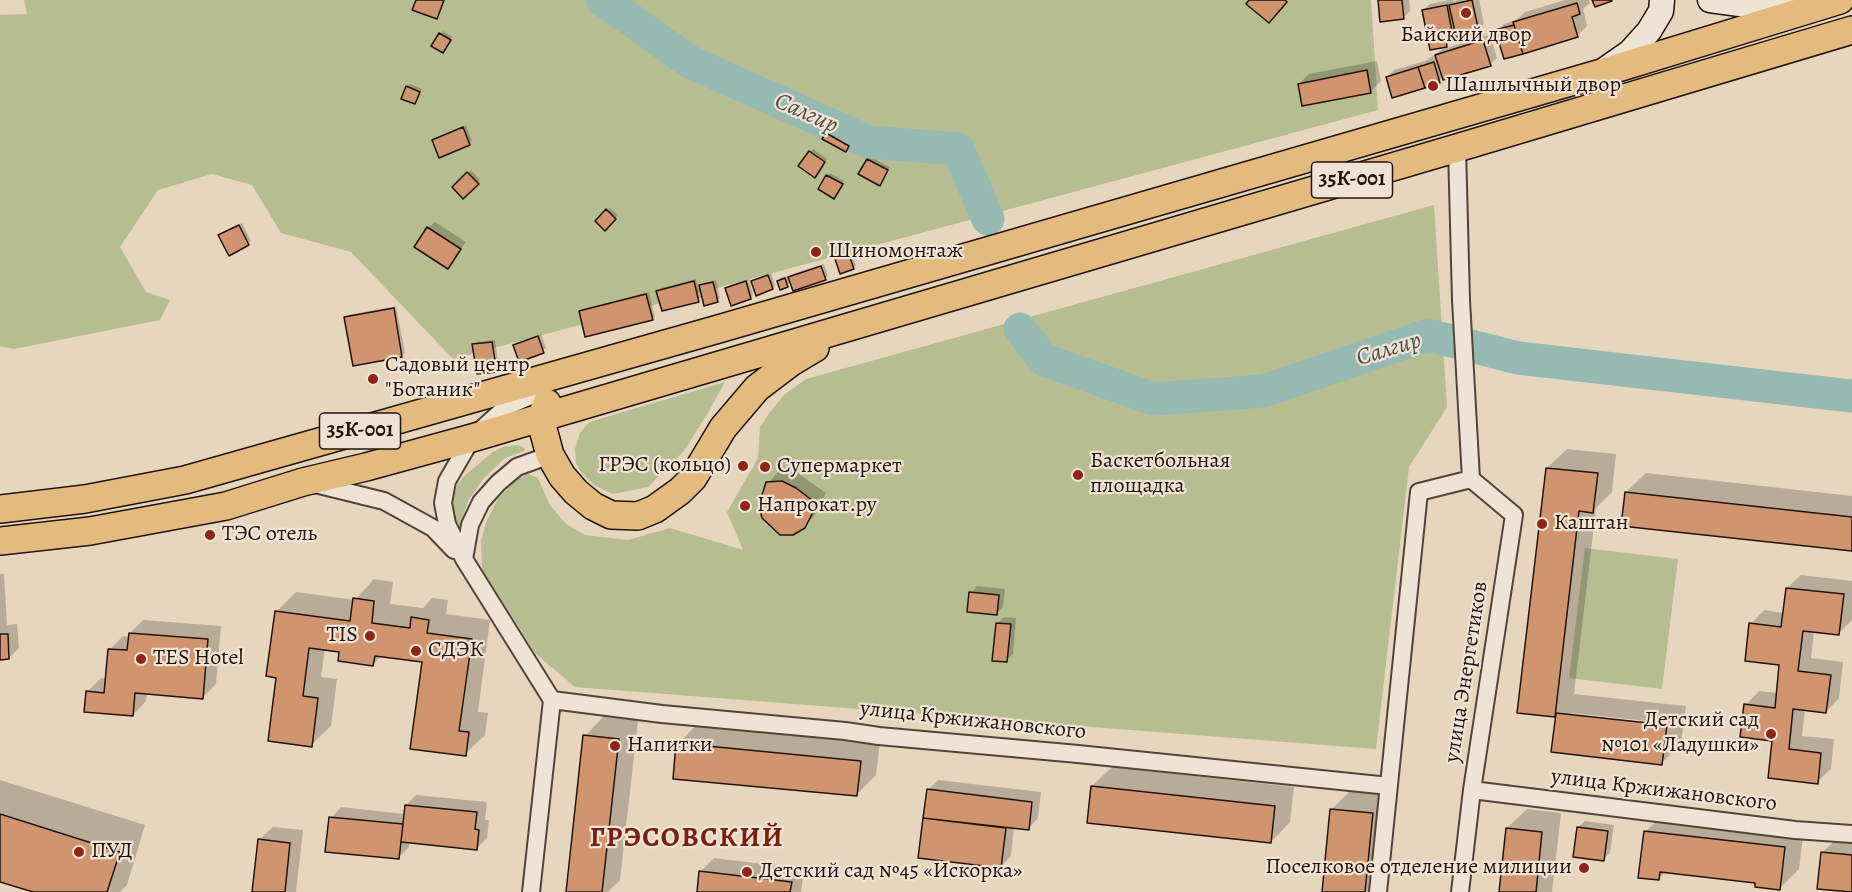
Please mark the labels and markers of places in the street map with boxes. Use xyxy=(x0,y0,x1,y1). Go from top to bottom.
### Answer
marker: Байский двор xyxy=(1459,6,1473,20)
place label: Байский двор xyxy=(1400,23,1532,49)
place label: Шашлычный двор xyxy=(1445,73,1621,99)
marker: Шашлычный двор xyxy=(1426,79,1440,93)
place label: Шиномонтаж xyxy=(828,239,963,265)
marker: Шиномонтаж xyxy=(809,245,823,259)
place label: Садовый центр "Ботаник" xyxy=(385,353,530,404)
marker: Садовый центр "Ботаник" xyxy=(366,372,380,386)
place label: Баскетбольная площадка xyxy=(1090,449,1230,500)
place label: ГРЭС (кольцо) xyxy=(598,453,731,479)
place label: Супермаркет xyxy=(777,454,902,480)
marker: ГРЭС (кольцо) xyxy=(736,459,750,473)
marker: Супермаркет xyxy=(758,460,772,474)
marker: Баскетбольная площадка xyxy=(1071,468,1085,482)
place label: Напрокат.ру xyxy=(757,493,877,519)
marker: Напрокат.ру xyxy=(738,499,752,513)
place label: Каштан xyxy=(1554,511,1629,537)
marker: Каштан xyxy=(1535,517,1549,531)
place label: ТЭС отель xyxy=(222,522,317,548)
marker: ТЭС отель xyxy=(203,528,217,542)
place label: TIS xyxy=(326,623,358,649)
marker: TIS xyxy=(363,629,377,643)
place label: СДЭК xyxy=(428,638,483,664)
marker: СДЭК xyxy=(409,644,423,658)
place label: TES Hotel xyxy=(153,646,244,672)
marker: TES Hotel xyxy=(134,652,148,666)
place label: Детский сад №101 «Ладушки» xyxy=(1601,708,1759,760)
marker: Детский сад №101 «Ладушки» xyxy=(1764,727,1778,741)
place label: Напитки xyxy=(627,733,713,759)
marker: Напитки xyxy=(608,739,622,753)
place label: ПУД xyxy=(91,839,133,865)
marker: ПУД xyxy=(72,845,86,859)
place label: Поселковое отделение милиции xyxy=(1265,855,1572,881)
place label: Детский сад №45 «Искорка» xyxy=(759,859,1023,885)
marker: Поселковое отделение милиции xyxy=(1577,861,1591,875)
marker: Детский сад №45 «Искорка» xyxy=(740,865,754,879)

